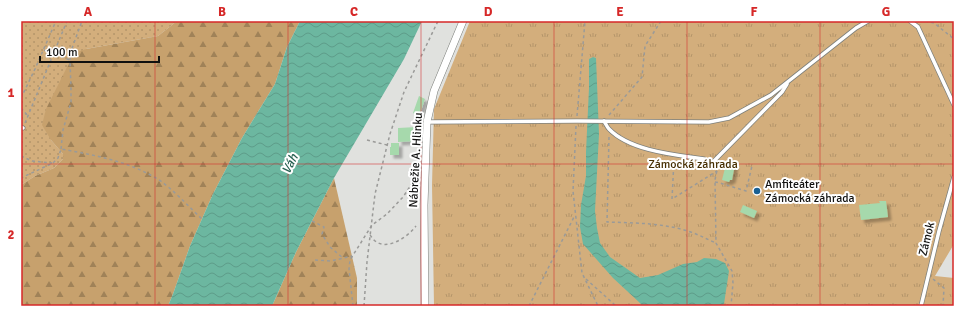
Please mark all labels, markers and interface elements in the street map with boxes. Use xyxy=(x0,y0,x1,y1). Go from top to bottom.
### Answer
text: A xyxy=(84,4,93,20)
text: B xyxy=(218,4,226,20)
text: C xyxy=(350,4,358,20)
text: D xyxy=(484,4,493,20)
text: E xyxy=(616,4,624,20)
text: F xyxy=(751,4,758,20)
text: G xyxy=(882,4,890,20)
scale bar xyxy=(40,38,159,64)
text: 100 m xyxy=(46,45,78,60)
text: 1 xyxy=(7,85,15,101)
street label: Nábrežie A. Hlinku xyxy=(406,112,426,208)
water label: Váh xyxy=(278,150,302,177)
park label: Zámocká záhrada xyxy=(648,157,738,172)
place label: Amfiteáter Zámocká záhrada xyxy=(765,177,855,206)
marker: Amfiteáter Zámocká záhrada xyxy=(752,186,762,196)
street label: Zámok xyxy=(916,220,938,258)
text: 2 xyxy=(7,227,15,243)

